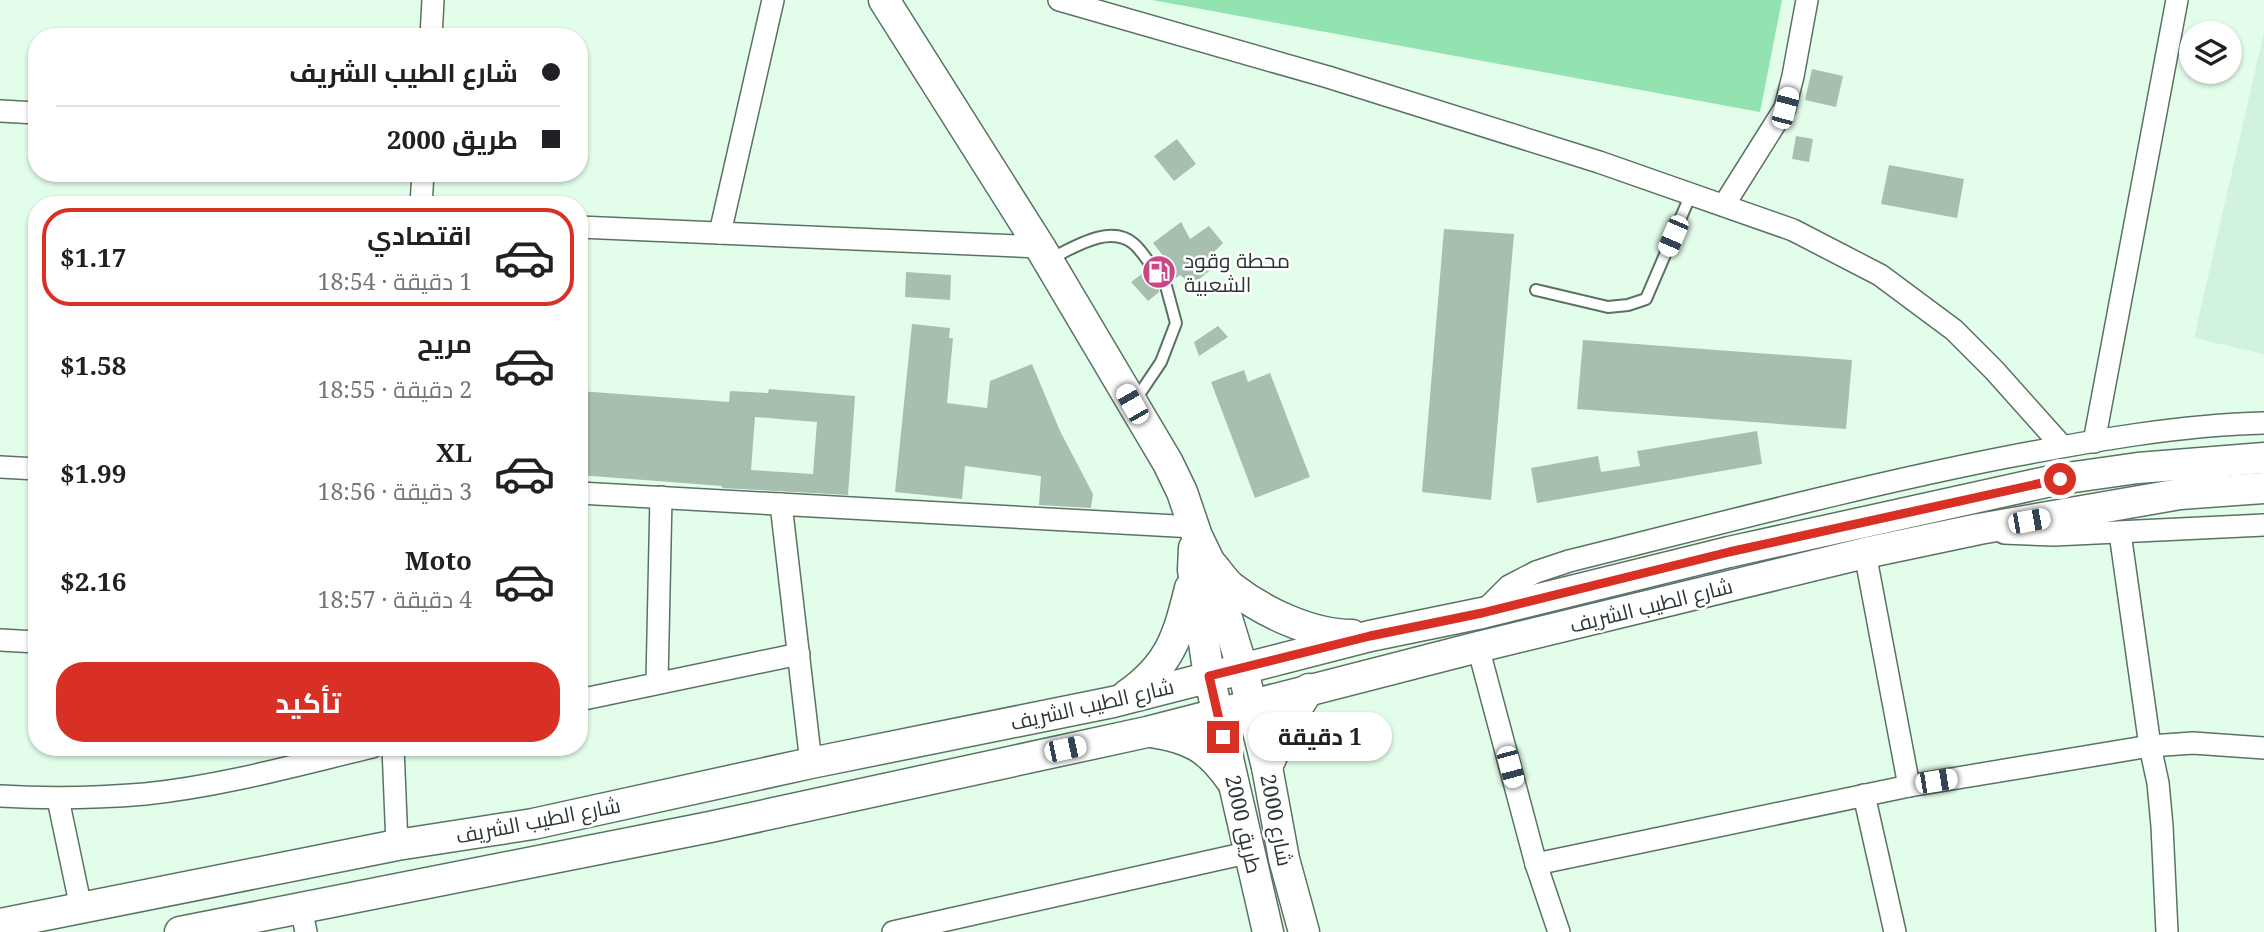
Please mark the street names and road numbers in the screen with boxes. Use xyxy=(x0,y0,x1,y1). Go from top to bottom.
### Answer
street label: شارع الطيب الشريف xyxy=(1567,571,1736,640)
street label: شارع الطيب الشريف xyxy=(1008,672,1177,737)
street label: طريق 2000 xyxy=(1219,772,1269,876)
street label: شارع 2000 xyxy=(1253,772,1300,869)
street label: شارع الطيب الشريف xyxy=(453,790,623,851)

